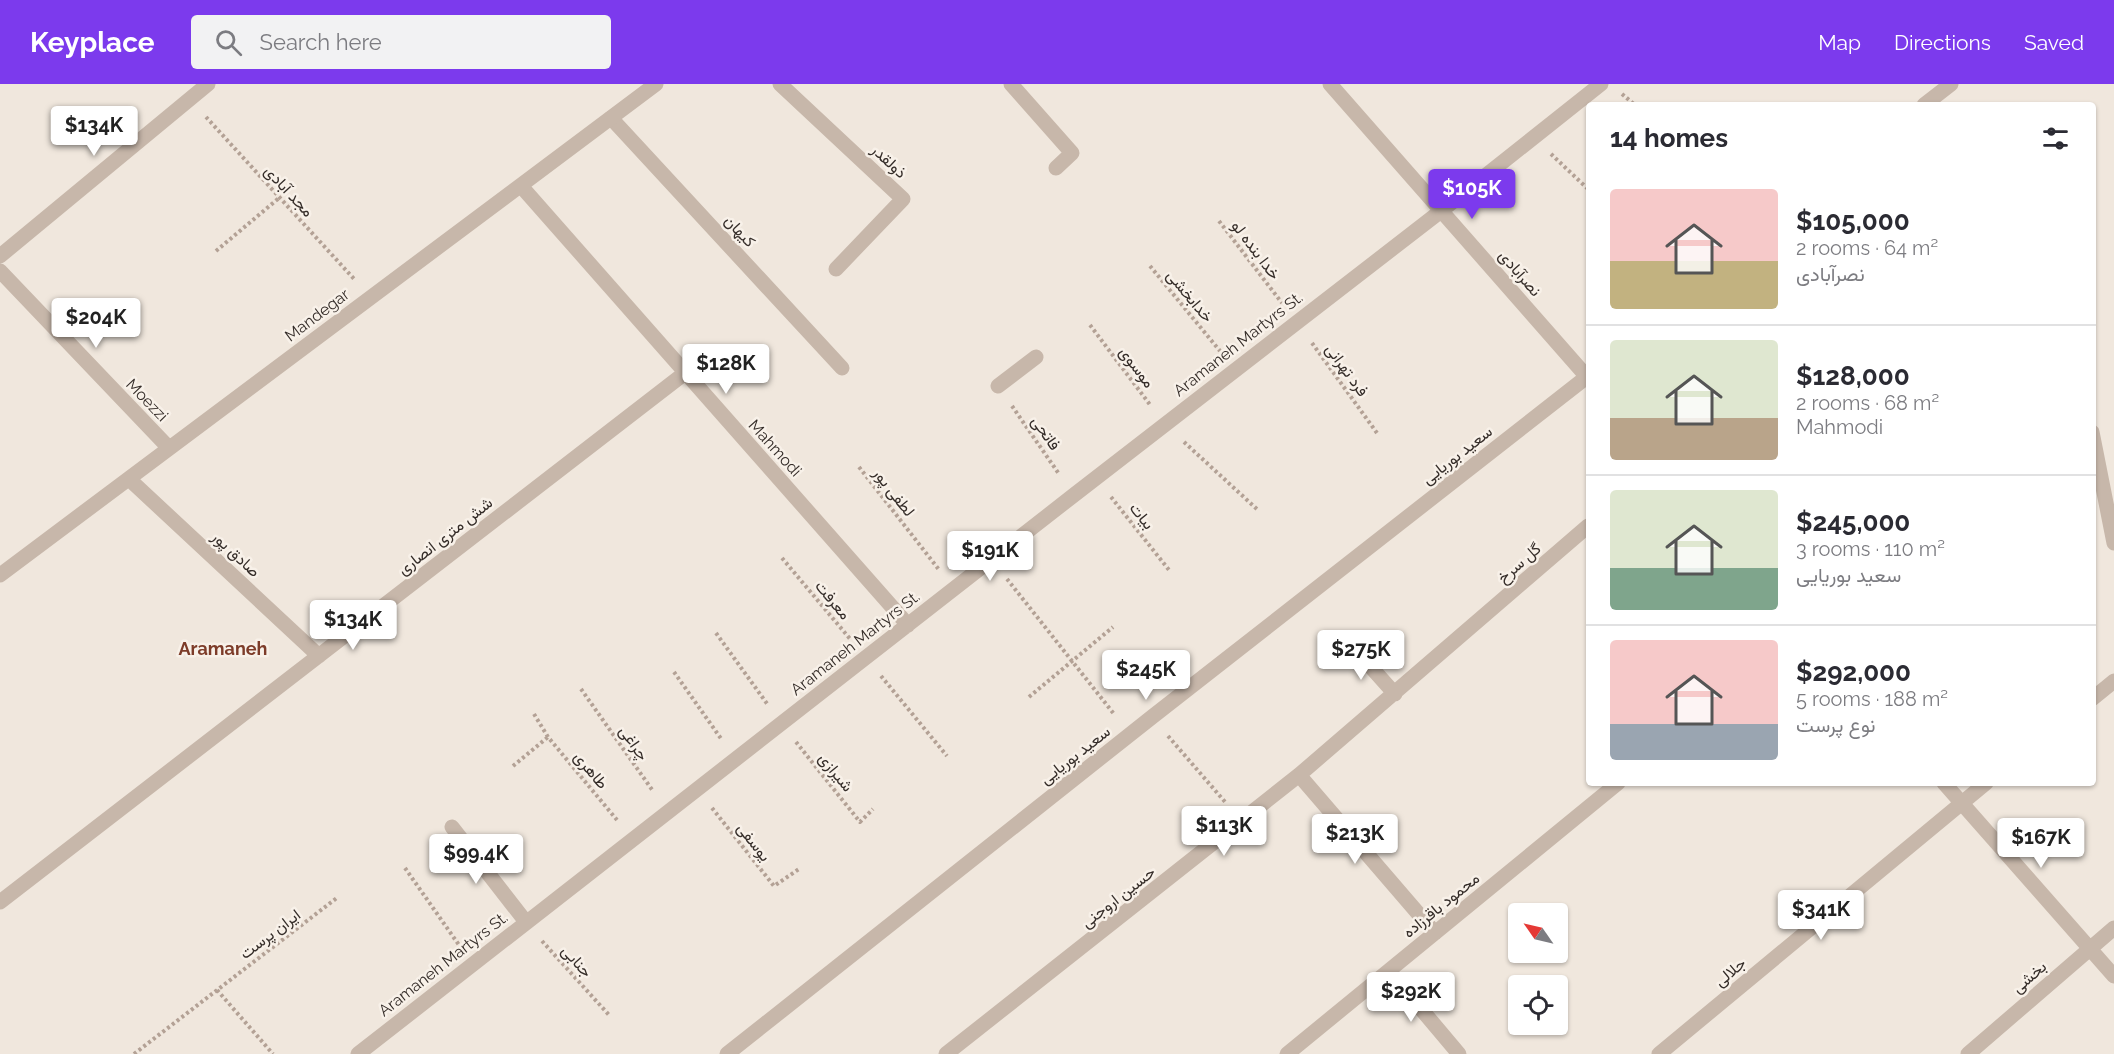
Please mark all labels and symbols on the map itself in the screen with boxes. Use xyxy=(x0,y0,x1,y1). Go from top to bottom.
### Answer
pin: $134K xyxy=(52,106,136,157)
street label: ذولقدر xyxy=(866,139,911,183)
street label: مجد آبادی xyxy=(260,161,318,221)
pin: $105K xyxy=(1430,169,1514,220)
street label: کیهان xyxy=(720,211,759,252)
street label: خدا بنده لو xyxy=(1227,217,1284,284)
street label: نصرآبادی xyxy=(1494,246,1545,301)
street label: خدابخشی xyxy=(1162,266,1218,327)
street label: Mandegar xyxy=(281,284,353,345)
street label: Aramaneh Martyrs St. xyxy=(1170,288,1306,400)
pin: $204K xyxy=(54,298,138,349)
street label: فرد تهرانی xyxy=(1321,340,1372,401)
street label: موسوی xyxy=(1115,343,1159,392)
pin: $128K xyxy=(684,344,768,395)
street label: Moezzi xyxy=(122,375,172,425)
street label: فاتحی xyxy=(1027,412,1065,454)
street label: Mahmodi xyxy=(745,416,805,480)
street label: سعید بوریایی xyxy=(1418,422,1497,489)
street label: لطفی پور xyxy=(867,463,919,521)
street label: شش متری انصاری xyxy=(394,493,497,580)
street label: بیات xyxy=(1126,499,1158,533)
street label: صادق پور xyxy=(206,526,264,582)
pin: $191K xyxy=(948,531,1032,582)
street label: گل سرخ xyxy=(1493,539,1546,589)
street label: معرفت xyxy=(811,577,855,624)
street label: Aramaneh Martyrs St. xyxy=(787,587,923,699)
pin: $134K xyxy=(311,600,395,651)
pin: $275K xyxy=(1319,630,1403,681)
district label: Aramaneh xyxy=(179,638,267,659)
pin: $245K xyxy=(1104,650,1188,701)
street label: چراغی xyxy=(614,722,653,765)
street label: سعید بوریایی xyxy=(1036,722,1115,789)
street label: طاهری xyxy=(569,747,612,793)
street label: شیرازی xyxy=(814,749,857,796)
pin: $113K xyxy=(1182,806,1266,857)
pin: $213K xyxy=(1313,814,1397,865)
pin: $167K xyxy=(1999,818,2083,869)
street label: یوسفی xyxy=(732,819,775,866)
pin: $99.4K xyxy=(427,834,525,885)
street label: حسین اروجنی xyxy=(1077,862,1160,933)
street label: محمود باقرزاده xyxy=(1399,868,1484,942)
pin: $341K xyxy=(1779,890,1863,941)
north arrow xyxy=(1508,903,1568,963)
street label: ایران پرست xyxy=(236,905,305,965)
street label: Aramaneh Martyrs St. xyxy=(375,908,511,1020)
street label: جنابی xyxy=(557,941,597,982)
street label: جلالی xyxy=(1710,953,1751,991)
street label: بخشی xyxy=(2008,957,2051,998)
pin: $292K xyxy=(1369,972,1453,1023)

